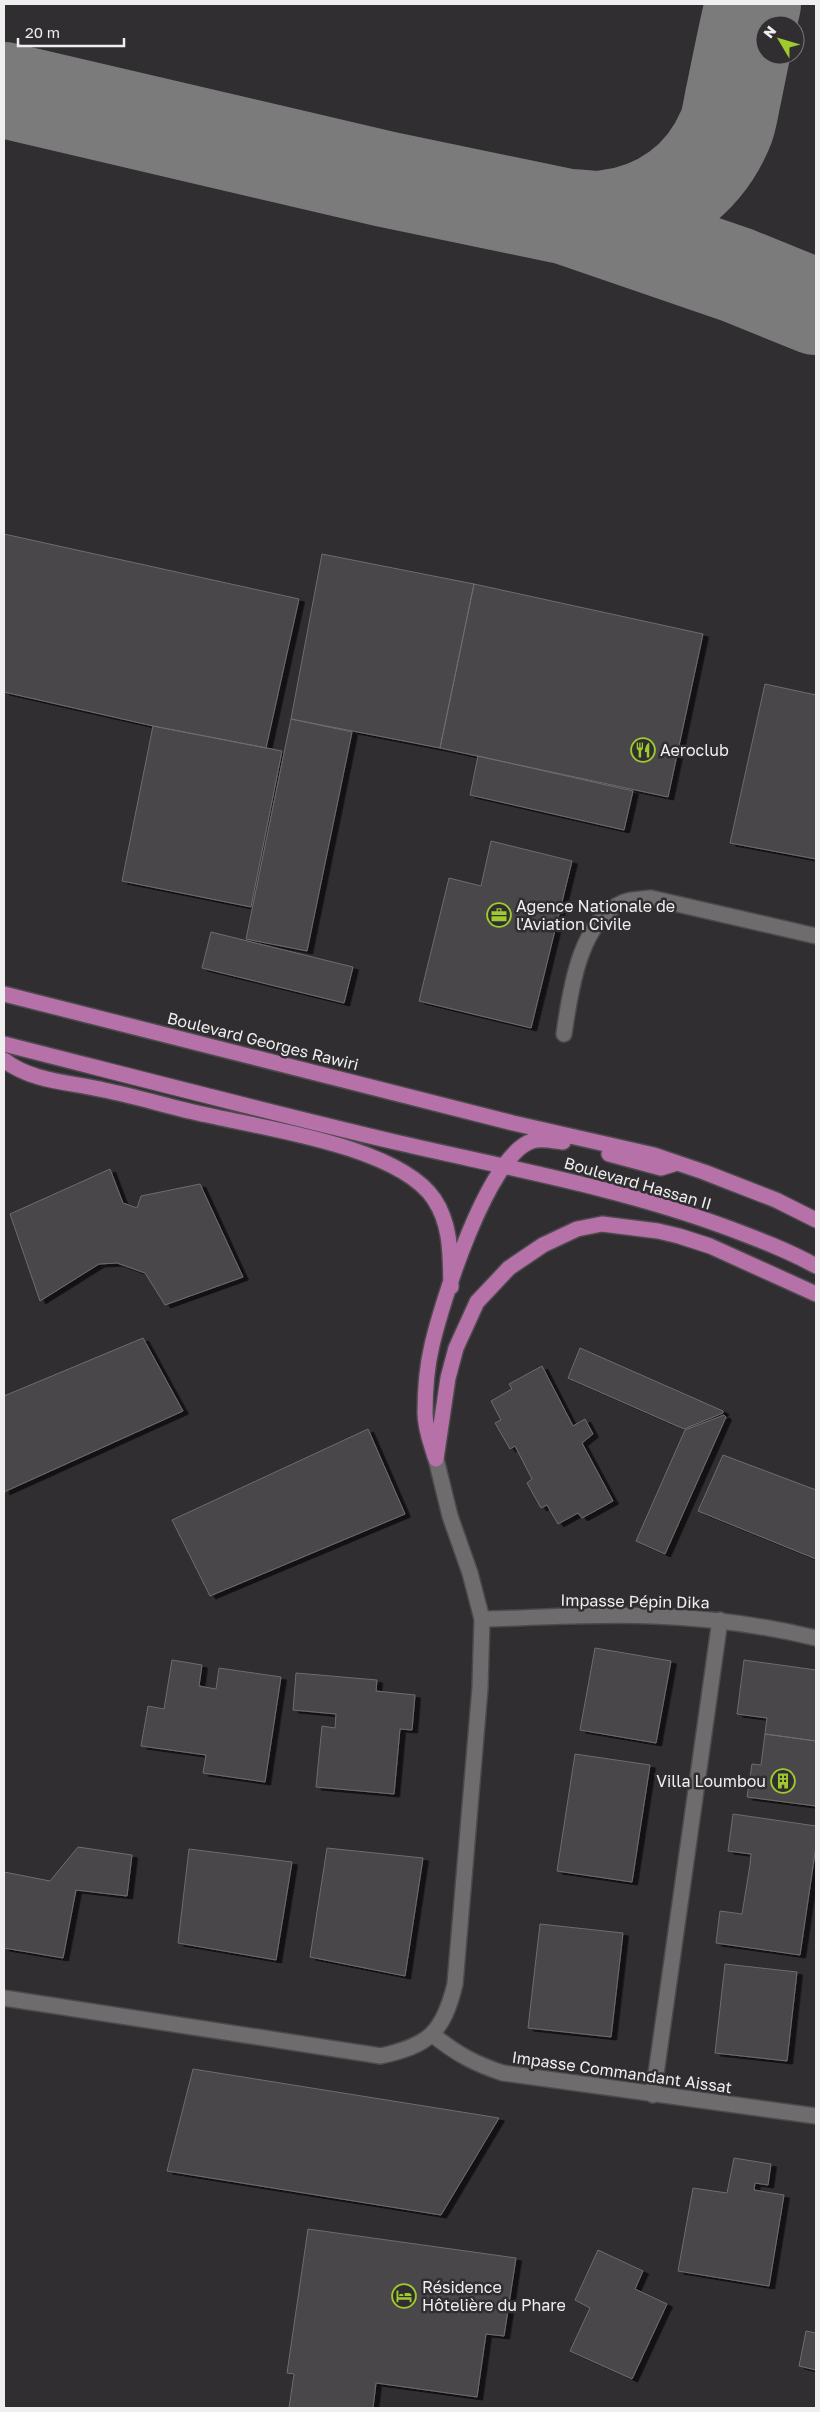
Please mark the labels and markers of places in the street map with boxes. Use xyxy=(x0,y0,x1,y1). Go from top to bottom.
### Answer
restaurant icon: Aeroclub xyxy=(630,737,656,763)
place label: Aeroclub xyxy=(660,740,729,760)
place label: Agence Nationale de l'Aviation Civile xyxy=(516,896,675,934)
office icon: Agence Nationale de l'Aviation Civile xyxy=(486,902,512,928)
building icon: Villa Loumbou xyxy=(770,1768,796,1794)
place label: Villa Loumbou xyxy=(656,1771,766,1791)
place label: Résidence Hôtelière du Phare xyxy=(422,2277,566,2315)
hotel icon: Résidence Hôtelière du Phare xyxy=(391,2283,417,2309)

